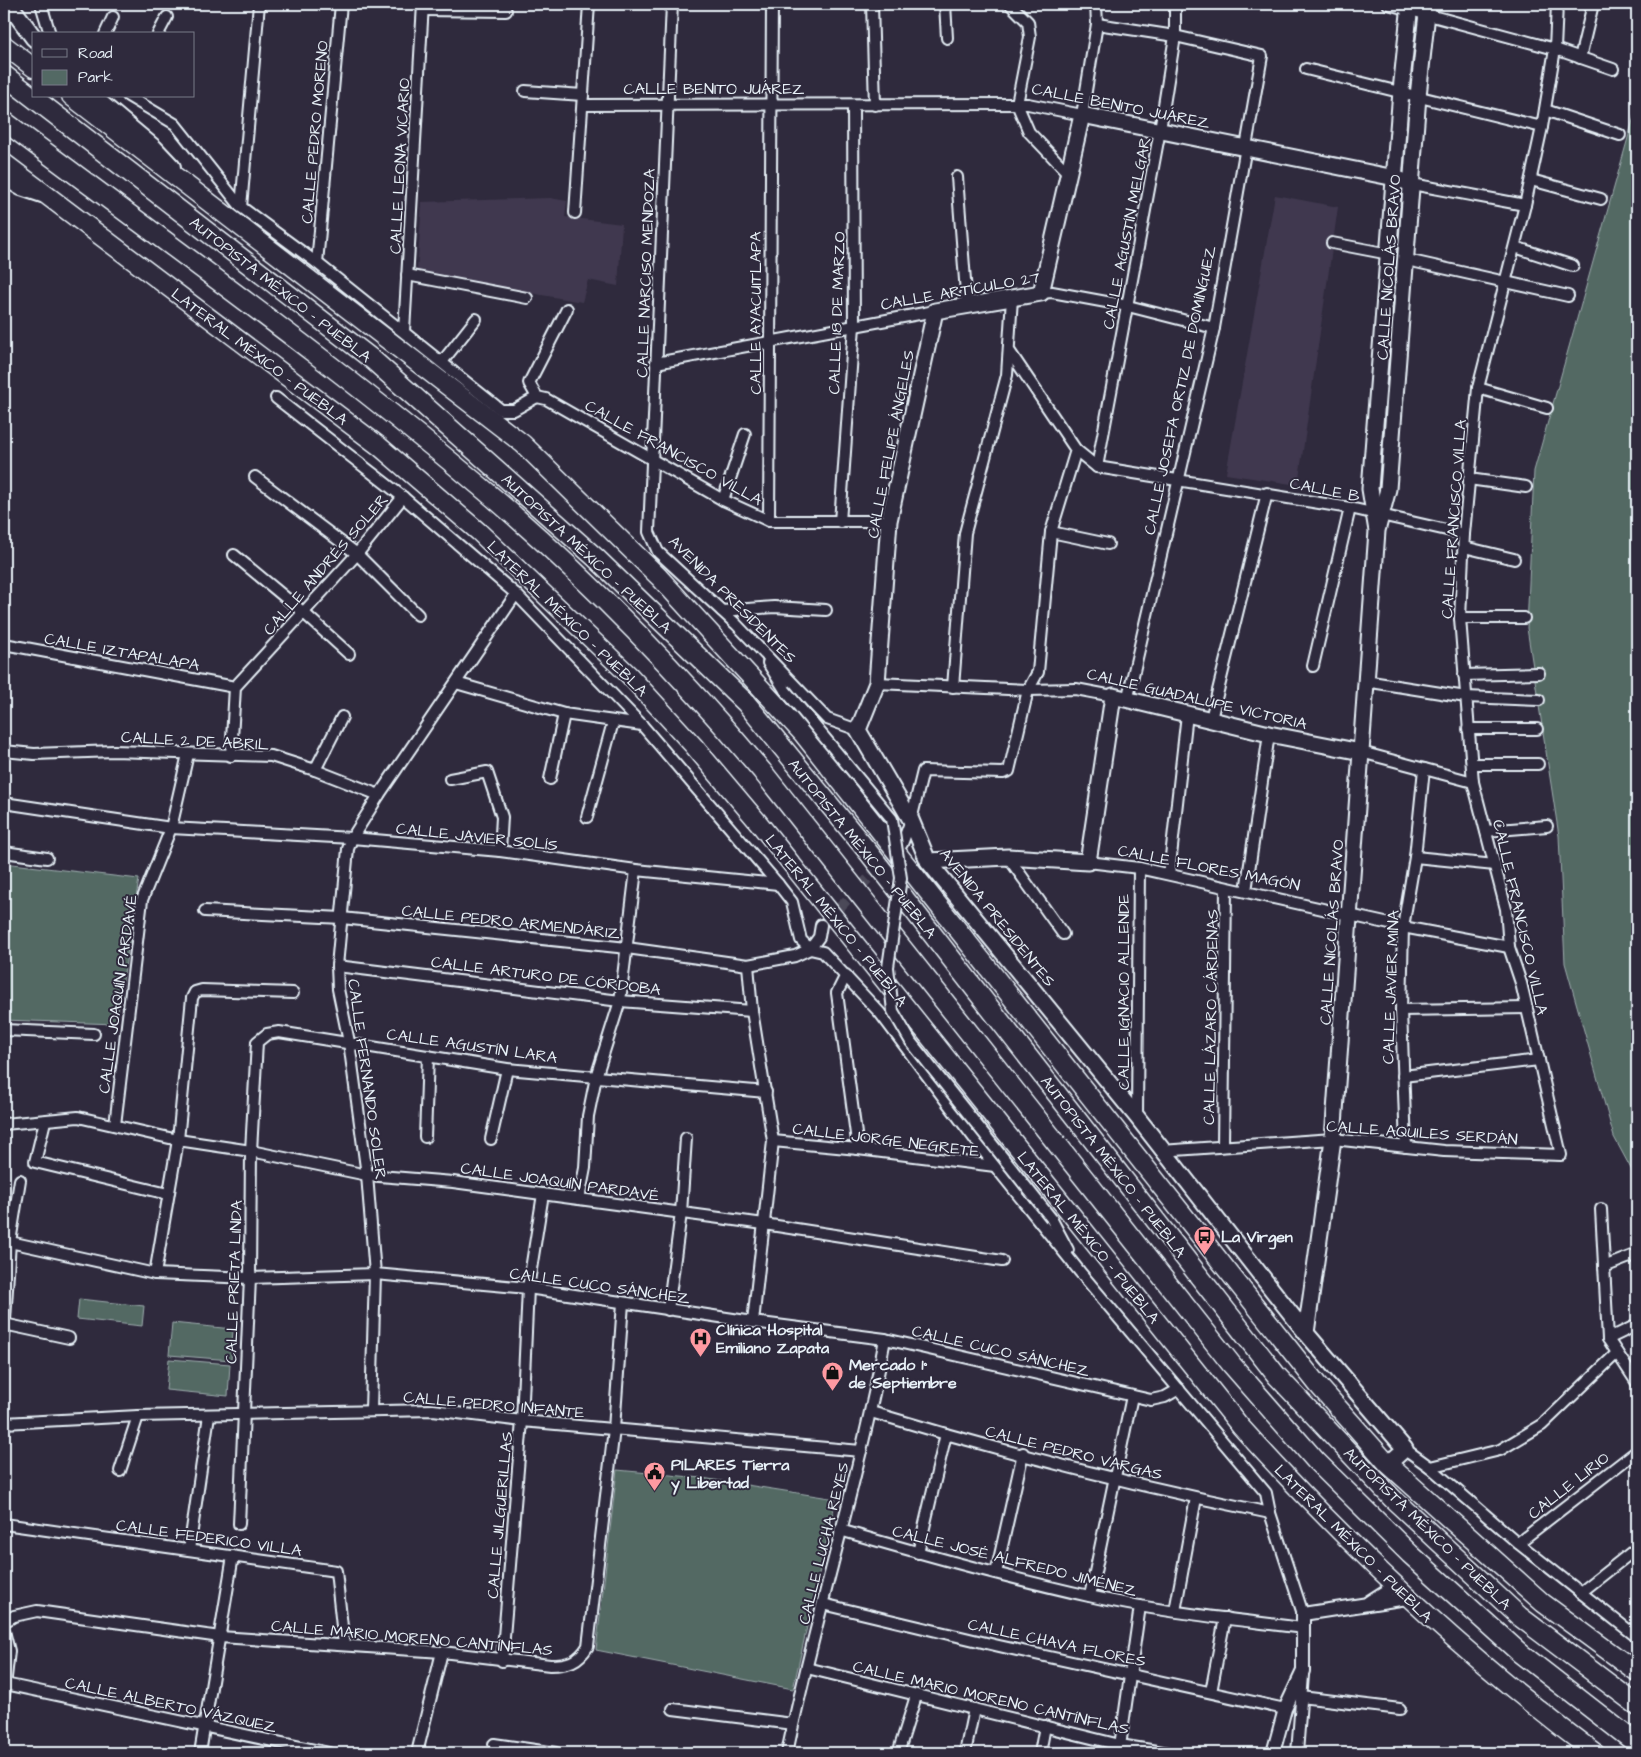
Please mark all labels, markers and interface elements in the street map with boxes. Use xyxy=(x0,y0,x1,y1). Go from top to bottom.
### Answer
legend xyxy=(32,32,195,98)
street label: CALLE PEDRO MORENO xyxy=(296,39,334,225)
text: Road xyxy=(78,43,113,64)
text: Park xyxy=(78,67,113,88)
street label: CALLE LEONA VICARIO xyxy=(384,77,416,255)
street label: CALLE BENITO JUÁREZ xyxy=(623,78,805,100)
street label: CALLE BENITO JUÁREZ xyxy=(1030,78,1212,134)
street label: CALLE AGUSTÍN MELGAR xyxy=(1098,135,1156,331)
street label: CALLE NARCISO MENDOZA xyxy=(631,168,661,378)
street label: CALLE NICOLÁS BRAVO xyxy=(1372,173,1406,361)
street label: AUTOPISTA MÉXICO - PUEBLA xyxy=(185,212,376,368)
street label: CALLE AYACUITLAPA xyxy=(745,231,767,395)
street label: CALLE 18 DE MARZO xyxy=(823,231,851,395)
street label: CALLE JOSEFA ORTIZ DE DOMÍNGUEZ xyxy=(1139,243,1221,537)
street label: CALLE ARTÍCULO 27 xyxy=(879,266,1042,316)
street label: LATERAL MÉXICO - PUEBLA xyxy=(167,283,352,431)
street label: CALLE FELIPE ÁNGELES xyxy=(862,348,920,540)
street label: CALLE FRANCISCO VILLA xyxy=(581,395,766,511)
street label: CALLE FRANCISCO VILLA xyxy=(1436,419,1472,619)
street label: AUTOPISTA MÉXICO - PUEBLA xyxy=(496,469,676,639)
street label: CALLE B xyxy=(1288,472,1362,508)
street label: CALLE ANDRÉS SOLER xyxy=(258,489,393,640)
street label: AVENIDA PRESIDENTES xyxy=(663,531,801,669)
street label: LATERAL MÉXICO - PUEBLA xyxy=(482,536,653,702)
street label: CALLE IZTAPALAPA xyxy=(43,628,201,676)
street label: CALLE GUADALUPE VICTORIA xyxy=(1085,663,1309,735)
street label: CALLE 2 DE ABRIL xyxy=(120,726,269,756)
street label: AUTOPISTA MÉXICO - PUEBLA xyxy=(783,754,942,943)
street label: CALLE FRANCISCO VILLA xyxy=(1487,817,1553,1017)
street label: CALLE JAVIER SOLÍS xyxy=(395,818,559,856)
street label: LATERAL MÉXICO - PUEBLA xyxy=(760,830,913,1011)
street label: CALLE NICOLÁS BRAVO xyxy=(1315,838,1349,1026)
street label: CALLE FLORES MAGÓN xyxy=(1116,839,1302,896)
street label: AVENIDA PRESIDENTES xyxy=(934,844,1060,992)
street label: CALLE JOAQUÍN PARDAVÉ xyxy=(93,893,143,1095)
street label: CALLE IGNACIO ALLENDE xyxy=(1113,893,1135,1090)
street label: CALLE PEDRO ARMENDÁRIZ xyxy=(401,900,622,944)
street label: CALLE LÁZARO CÁRDENAS xyxy=(1198,909,1224,1125)
street label: CALLE JAVIER MINA xyxy=(1377,910,1405,1064)
street label: CALLE ARTURO DE CÓRDOBA xyxy=(430,951,662,1001)
street label: CALLE FERNANDO SOLER xyxy=(342,977,392,1181)
street label: CALLE AGUSTÍN LARA xyxy=(385,1023,559,1069)
street label: AUTOPISTA MÉXICO - PUEBLA xyxy=(1035,1071,1191,1262)
street label: CALLE AQUILES SERDÁN xyxy=(1326,1115,1518,1151)
street label: CALLE JORGE NEGRETE xyxy=(791,1118,981,1162)
street label: LATERAL MÉXICO - PUEBLA xyxy=(1012,1147,1165,1328)
street label: CALLE JOAQUÍN PARDAVÉ xyxy=(459,1157,661,1207)
street label: CALLE PRIETA LINDA xyxy=(220,1200,248,1364)
bus stop icon: La Virgen xyxy=(1193,1224,1217,1255)
place label: La Virgen xyxy=(1221,1226,1293,1250)
street label: CALLE CUCO SÁNCHEZ xyxy=(508,1262,692,1310)
place label: Clínica Hospital Emiliano Zapata xyxy=(716,1319,830,1359)
street label: CALLE CUCO SÁNCHEZ xyxy=(910,1320,1092,1382)
hospital icon: Clínica Hospital Emiliano Zapata xyxy=(688,1326,712,1357)
place label: Mercado 1° de Septiembre xyxy=(848,1354,957,1394)
shop icon: Mercado 1° de Septiembre xyxy=(821,1361,845,1392)
street label: CALLE PEDRO INFANTE xyxy=(403,1386,586,1424)
street label: CALLE PEDRO VARGAS xyxy=(983,1420,1164,1486)
street label: CALLE JILGUERILLAS xyxy=(482,1431,518,1600)
street label: AUTOPISTA MÉXICO - PUEBLA xyxy=(1339,1443,1516,1615)
street label: CALLE LIRIO xyxy=(1523,1447,1614,1525)
place label: PILARES Tierra y Libertad xyxy=(671,1454,790,1495)
street label: CALLE LUCHA REYES xyxy=(793,1460,855,1627)
street label: LATERAL MÉXICO - PUEBLA xyxy=(1269,1460,1437,1628)
public building icon: PILARES Tierra y Libertad xyxy=(643,1461,667,1492)
street label: CALLE FEDERICO VILLA xyxy=(115,1514,303,1562)
street label: CALLE JOSÉ ALFREDO JIMÉNEZ xyxy=(890,1520,1140,1602)
street label: CALLE CHAVA FLORES xyxy=(966,1613,1148,1673)
street label: CALLE MARIO MORENO CANTÍNFLAS xyxy=(270,1615,554,1661)
street label: CALLE MARIO MORENO CANTÍNFLAS xyxy=(851,1655,1131,1740)
street label: CALLE ALBERTO VÁZQUEZ xyxy=(63,1672,279,1738)

